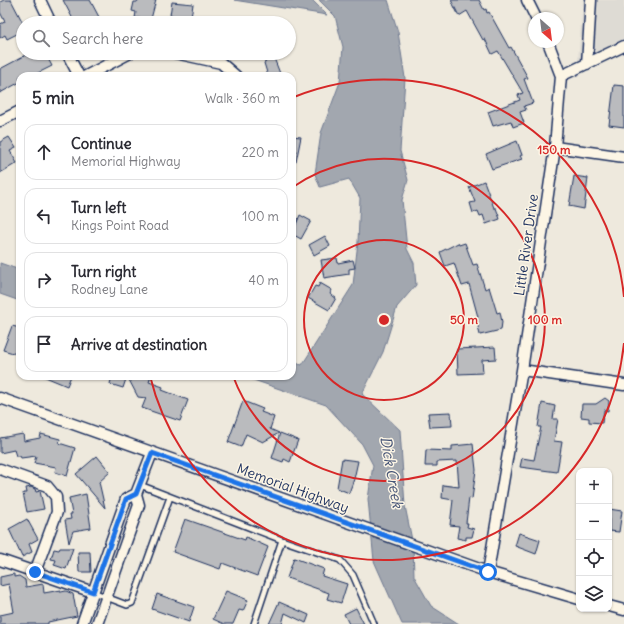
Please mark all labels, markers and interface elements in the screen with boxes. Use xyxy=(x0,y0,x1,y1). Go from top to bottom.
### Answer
north arrow xyxy=(528,12,564,48)
search box xyxy=(16,16,296,60)
icon: search xyxy=(30,27,52,49)
text: Search here xyxy=(62,29,143,48)
text: 5 min xyxy=(32,87,74,109)
text: Walk · 360 m xyxy=(205,90,280,107)
text: Continue xyxy=(71,134,132,153)
icon: ahead xyxy=(33,141,55,163)
text: 150 m xyxy=(538,142,571,157)
text: 220 m xyxy=(242,144,279,161)
text: Memorial Highway xyxy=(71,153,181,170)
street label: Little River Drive xyxy=(510,193,542,297)
text: Turn left xyxy=(71,198,126,217)
icon: left xyxy=(33,205,55,227)
text: 100 m xyxy=(242,208,279,225)
text: Kings Point Road xyxy=(71,217,169,234)
text: Turn right xyxy=(71,262,136,281)
icon: right xyxy=(33,269,55,291)
text: 40 m xyxy=(248,272,279,289)
text: Rodney Lane xyxy=(71,281,148,298)
text: 50 m xyxy=(450,312,479,327)
text: 100 m xyxy=(528,312,562,327)
centre of rings xyxy=(377,313,391,327)
icon: arrive xyxy=(33,333,55,355)
text: Arrive at destination xyxy=(71,335,207,354)
water label: Dick Creek xyxy=(376,435,408,510)
street label: Memorial Highway xyxy=(234,459,352,517)
map controls xyxy=(576,468,612,612)
button: + xyxy=(576,468,612,504)
button: − xyxy=(576,504,612,540)
button: locate xyxy=(576,540,612,576)
route end xyxy=(26,563,44,581)
route start xyxy=(479,563,497,581)
button: layers xyxy=(576,576,612,612)

